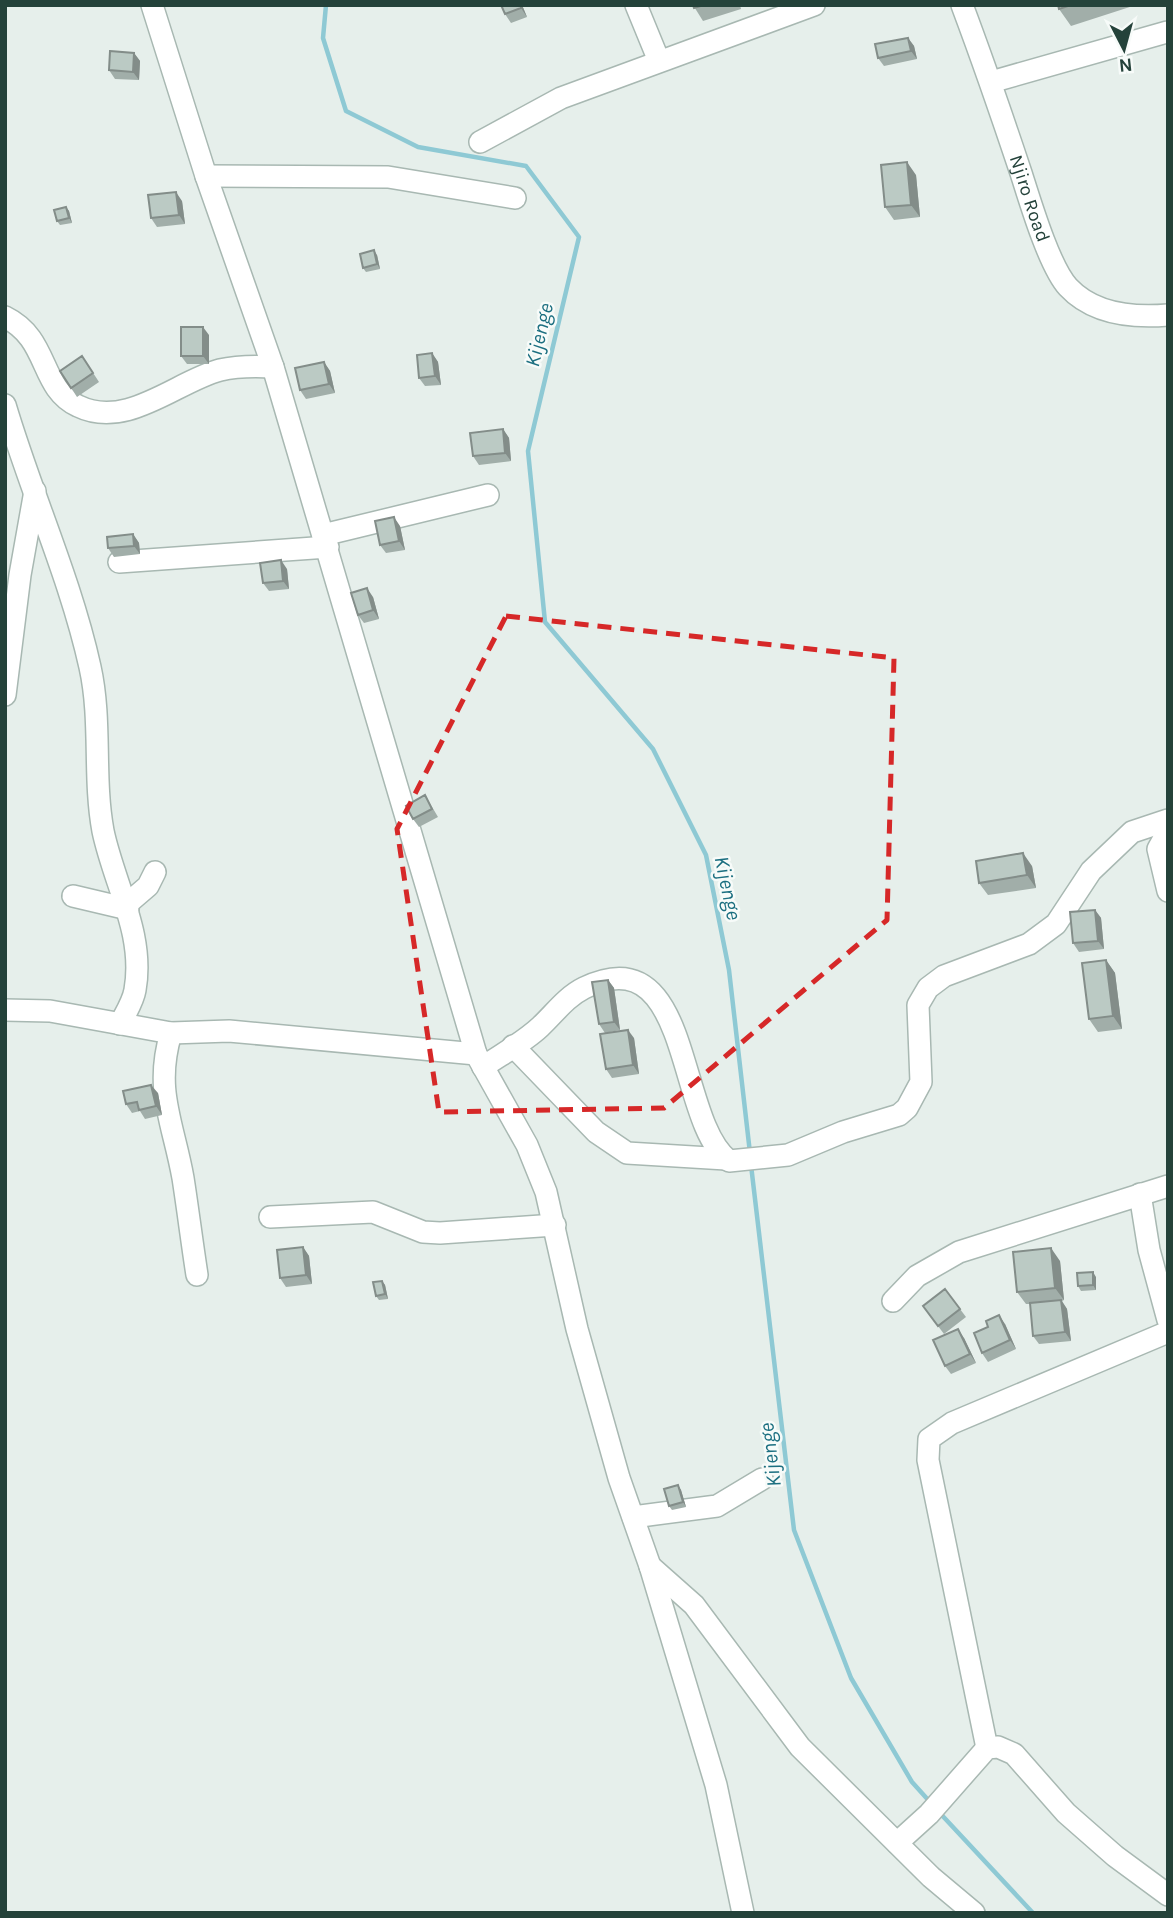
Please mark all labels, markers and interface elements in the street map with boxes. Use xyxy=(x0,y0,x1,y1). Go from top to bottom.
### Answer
north arrow xyxy=(1089,14,1159,84)
text: N xyxy=(1118,53,1134,77)
street label: Njiro Road xyxy=(1005,152,1054,245)
water label: Kijenge xyxy=(520,301,558,369)
water label: Kijenge xyxy=(710,854,747,922)
water label: Kijenge xyxy=(754,1421,786,1489)

